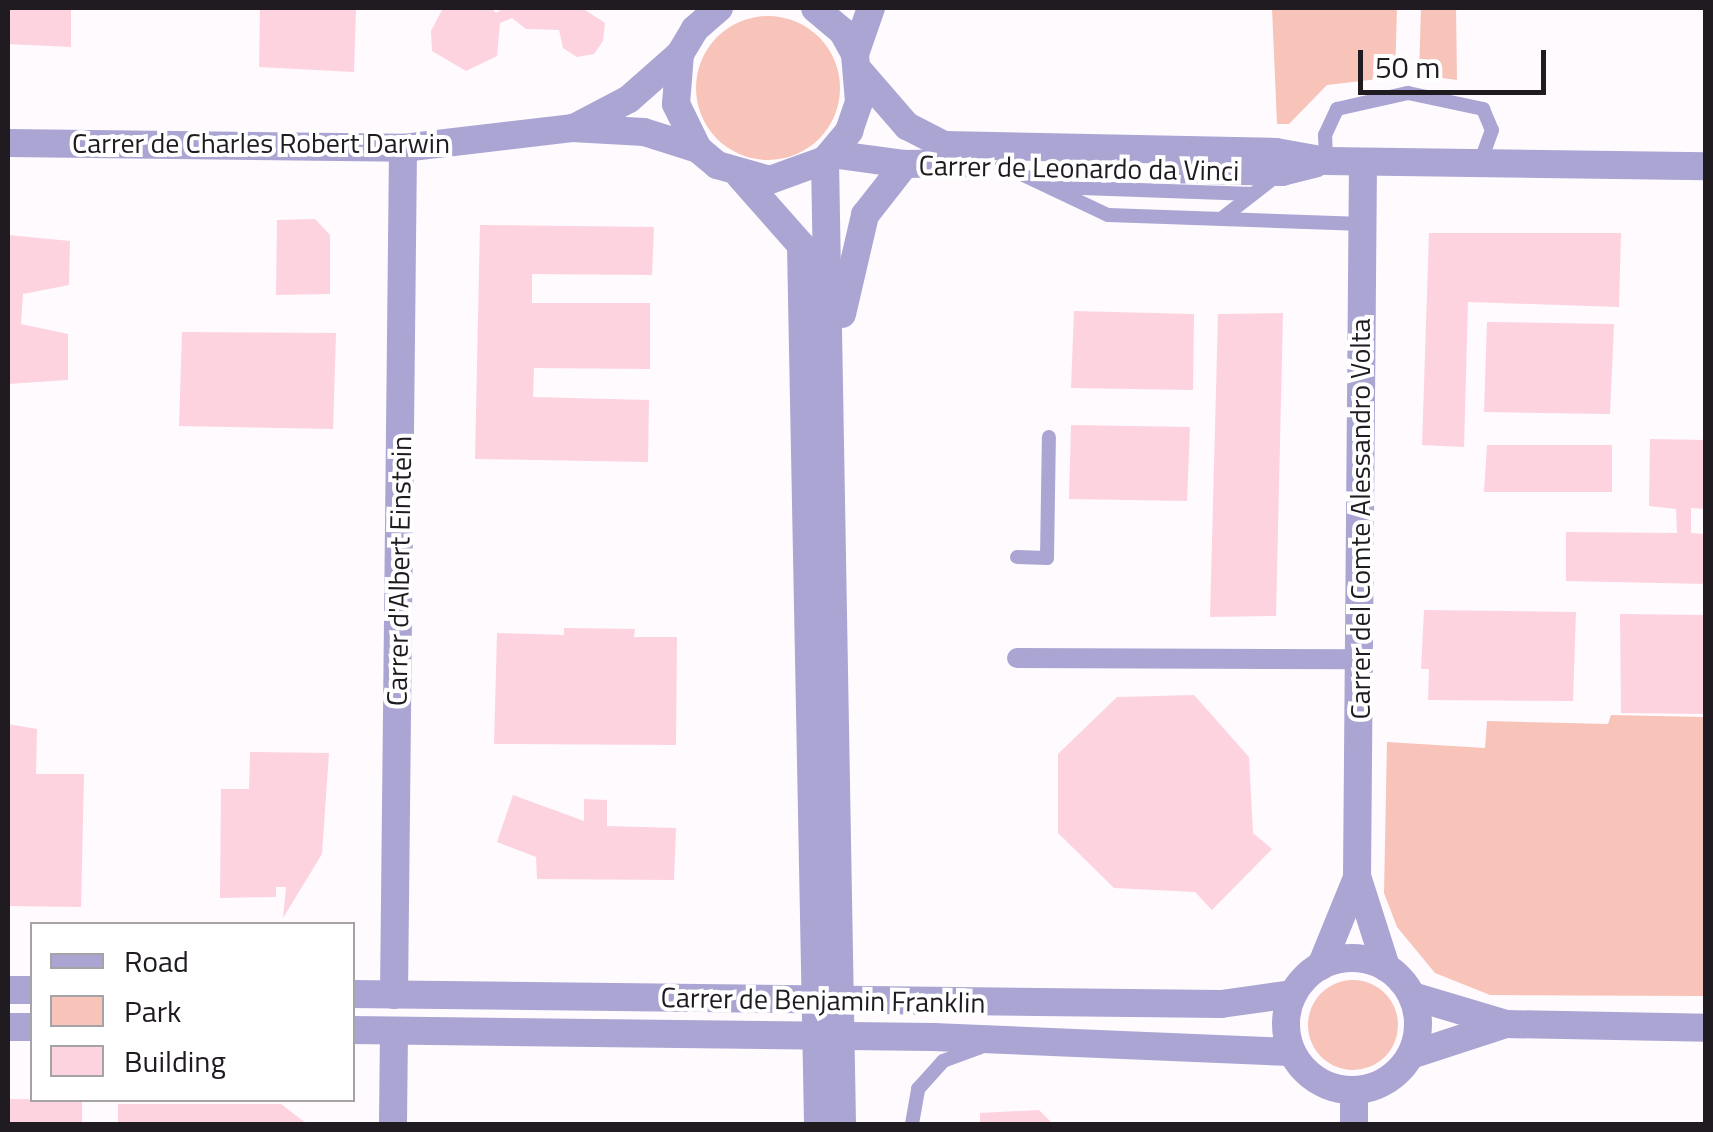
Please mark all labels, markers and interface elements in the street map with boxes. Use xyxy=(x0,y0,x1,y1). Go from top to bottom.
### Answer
scale bar xyxy=(1363,30,1550,92)
text: 50 m xyxy=(1375,44,1440,90)
street label: Carrer de Charles Robert Darwin xyxy=(72,126,450,160)
street label: Carrer de Leonardo da Vinci xyxy=(918,148,1240,188)
street label: Carrer del Comte Alessandro Volta xyxy=(1343,318,1377,720)
street label: Carrer d'Albert Einstein xyxy=(380,436,418,706)
legend xyxy=(30,922,355,1102)
text: Road xyxy=(124,938,189,984)
street label: Carrer de Benjamin Franklin xyxy=(660,980,986,1020)
text: Park xyxy=(124,988,181,1034)
text: Building xyxy=(124,1038,226,1084)

